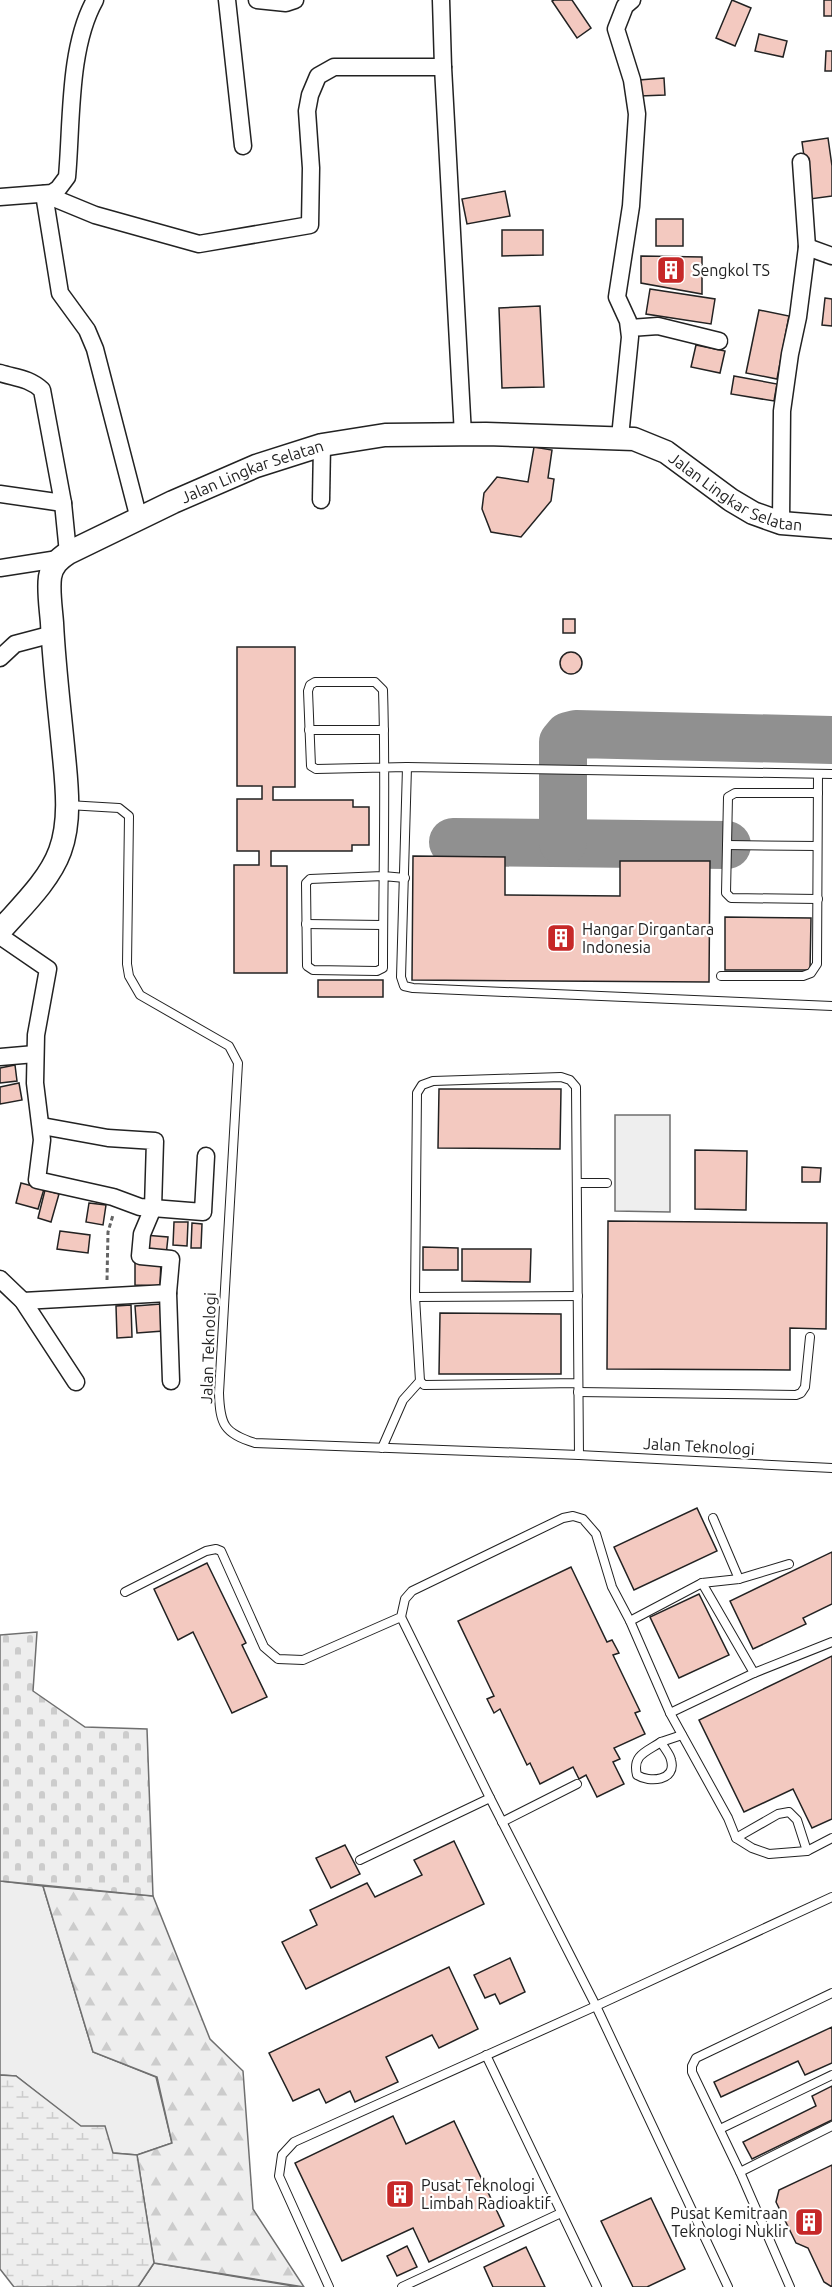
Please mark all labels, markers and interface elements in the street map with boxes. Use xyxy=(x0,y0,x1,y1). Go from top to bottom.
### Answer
building icon: Sengkol TS xyxy=(655,254,687,286)
place label: Sengkol TS xyxy=(692,261,770,279)
street label: Jalan Lingkar Selatan xyxy=(178,436,326,506)
street label: Jalan Lingkar Selatan xyxy=(666,449,803,534)
place label: Hangar Dirgantara Indonesia xyxy=(582,920,714,956)
building icon: Hangar Dirgantara Indonesia xyxy=(545,922,577,954)
street label: Jalan Teknologi xyxy=(197,1292,219,1404)
street label: Jalan Teknologi xyxy=(643,1434,755,1458)
place label: Pusat Teknologi Limbah Radioaktif xyxy=(421,2176,551,2212)
building icon: Pusat Teknologi Limbah Radioaktif xyxy=(384,2178,416,2210)
place label: Pusat Kemitraan Teknologi Nuklir xyxy=(670,2204,788,2240)
building icon: Pusat Kemitraan Teknologi Nuklir xyxy=(793,2206,825,2238)

